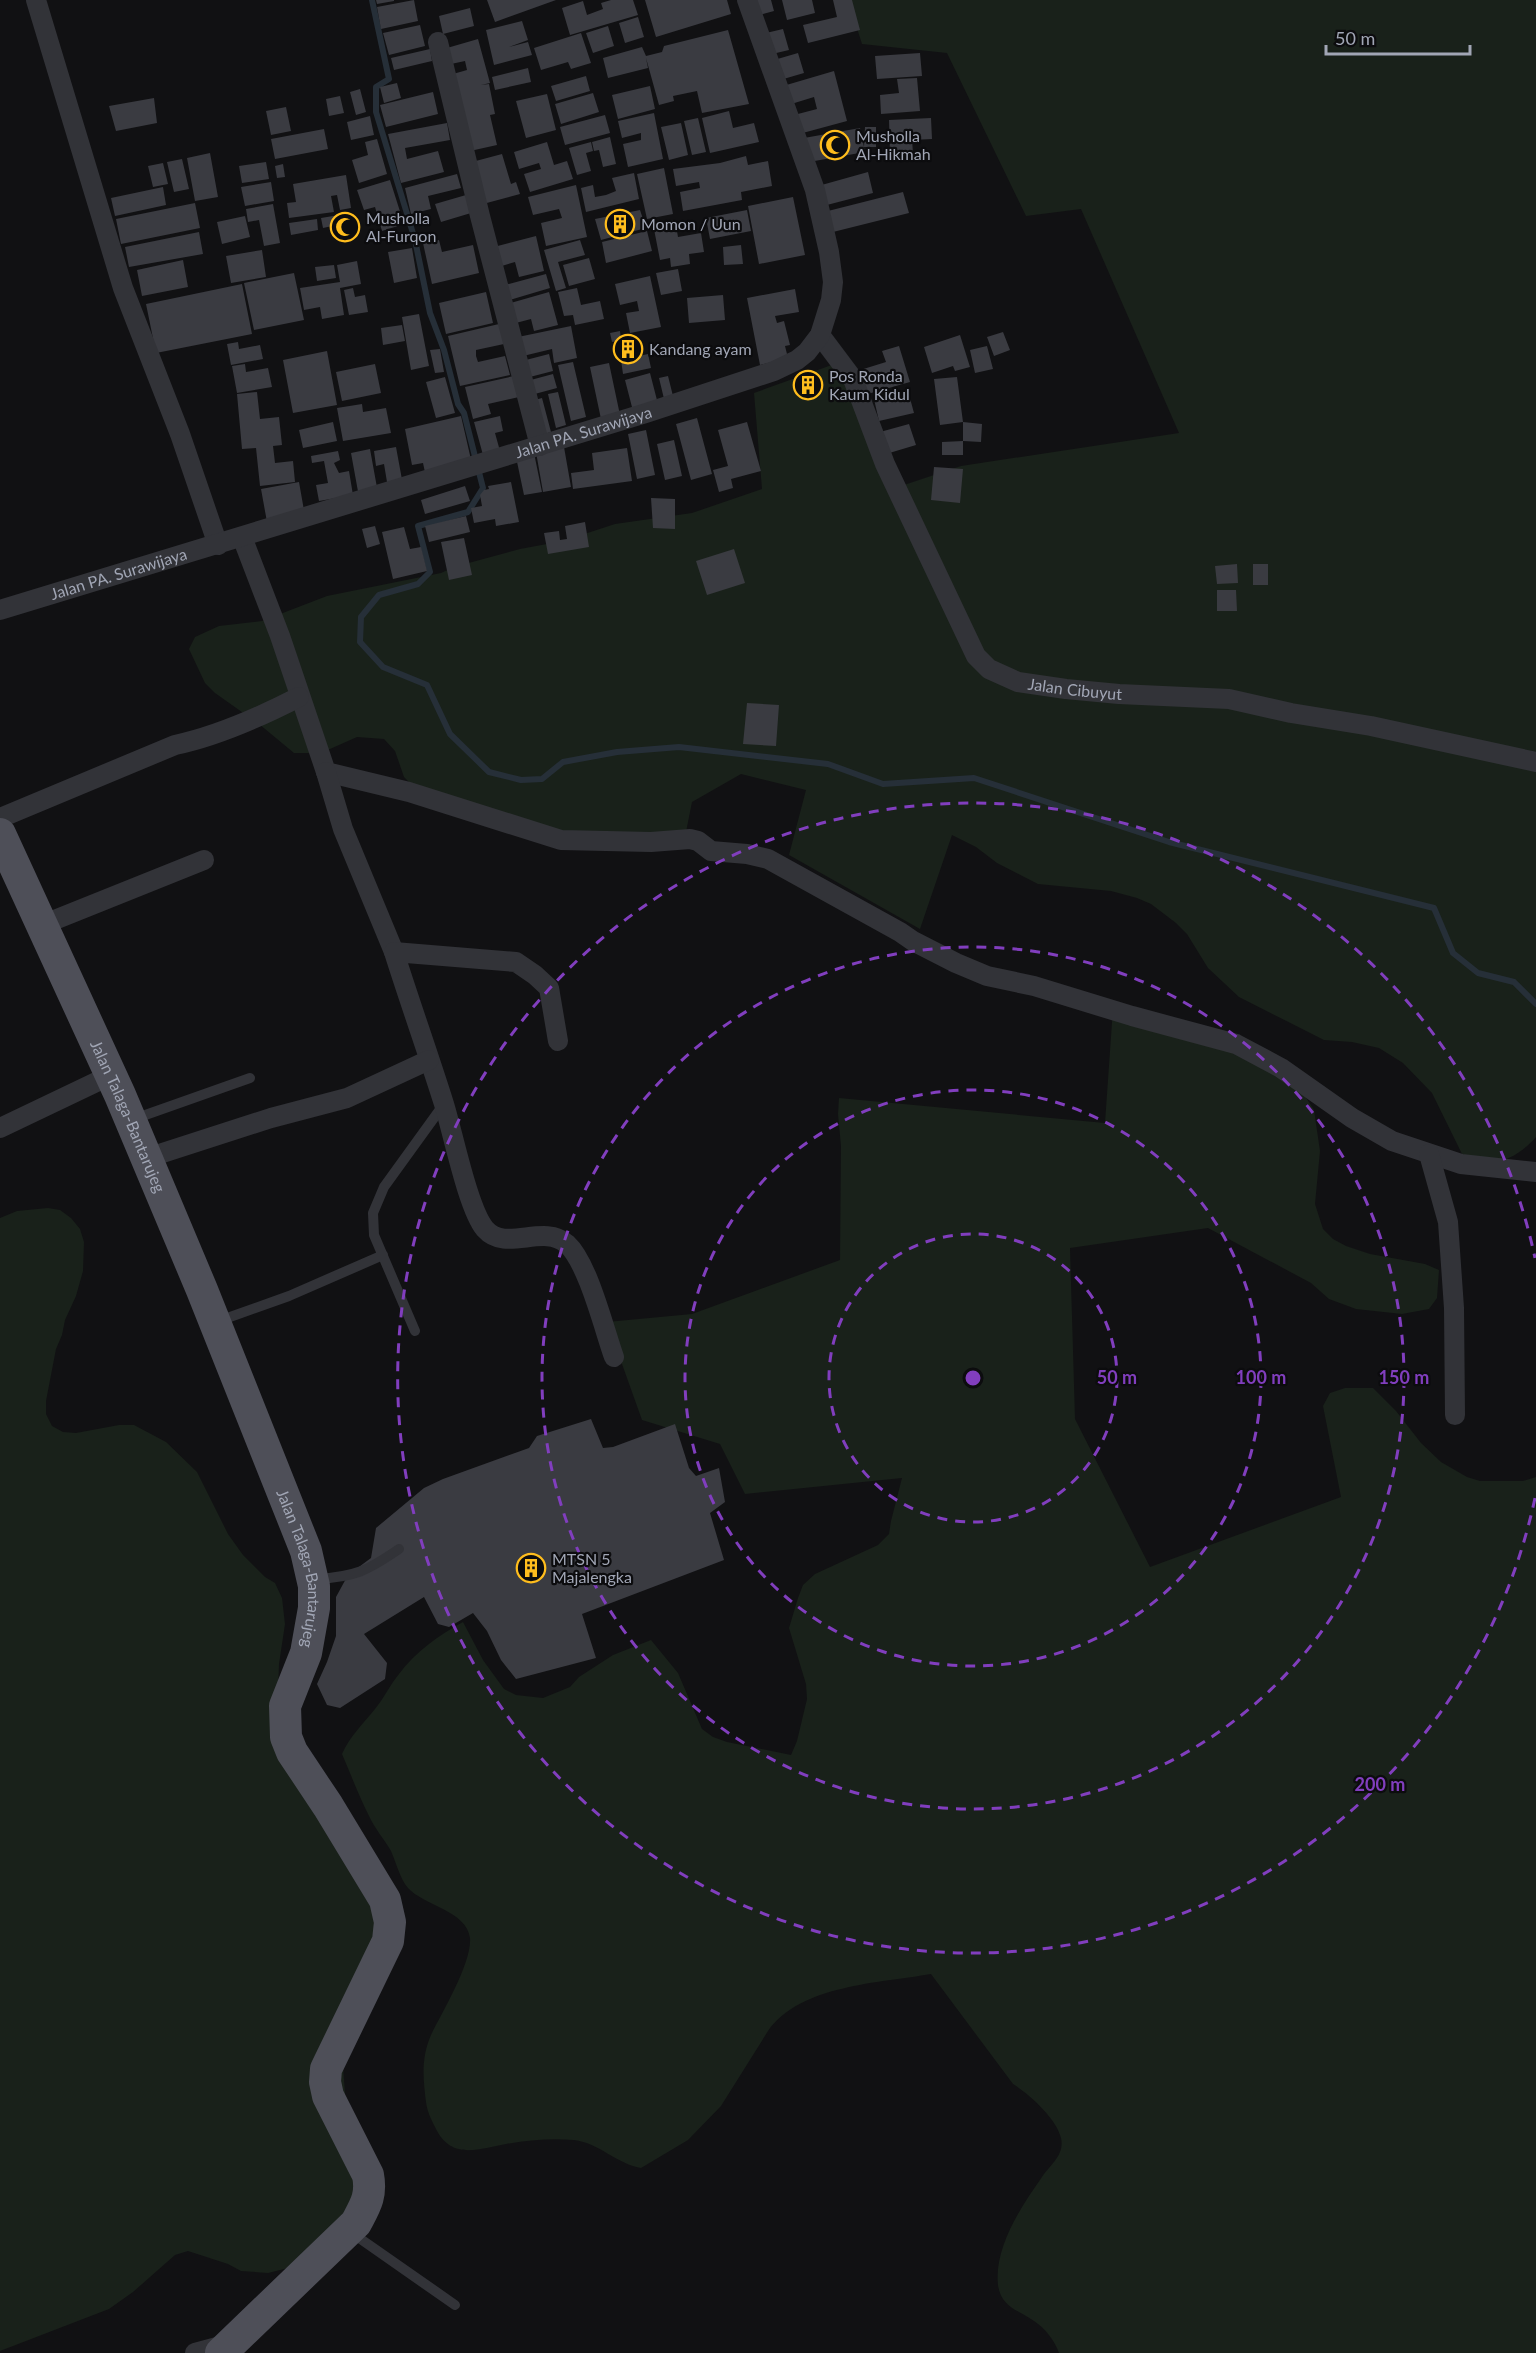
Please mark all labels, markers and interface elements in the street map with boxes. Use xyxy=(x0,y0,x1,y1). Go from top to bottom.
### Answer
scale bar xyxy=(1326,18,1470,56)
text: 50 m xyxy=(1335,27,1375,49)
place label: Musholla Al-Hikmah xyxy=(856,126,931,163)
mosque icon: Musholla Al-Hikmah xyxy=(819,129,851,161)
place label: Musholla Al-Furqon xyxy=(366,208,436,245)
building icon: Momon / Uun xyxy=(604,208,636,240)
mosque icon: Musholla Al-Furqon xyxy=(329,211,361,243)
place label: Momon / Uun xyxy=(641,214,741,233)
building icon: Kandang ayam xyxy=(612,333,644,365)
place label: Kandang ayam xyxy=(649,339,752,358)
place label: Pos Ronda Kaum Kidul xyxy=(829,366,910,403)
building icon: Pos Ronda Kaum Kidul xyxy=(792,369,824,401)
street label: Jalan PA. Surawijaya xyxy=(513,402,654,461)
street label: Jalan PA. Surawijaya xyxy=(48,544,189,603)
street label: Jalan Cibuyut xyxy=(1027,674,1123,703)
street label: Jalan Talaga-Bantarujeg xyxy=(87,1037,170,1195)
text: 50 m xyxy=(1097,1366,1137,1388)
text: 100 m xyxy=(1236,1366,1286,1388)
text: 150 m xyxy=(1379,1366,1429,1388)
centre of rings xyxy=(963,1368,983,1388)
street label: Jalan Talaga-Bantarujeg xyxy=(273,1486,324,1650)
place label: MTSN 5 Majalengka xyxy=(552,1549,632,1586)
building icon: MTSN 5 Majalengka xyxy=(515,1552,547,1584)
text: 200 m xyxy=(1355,1773,1405,1795)

